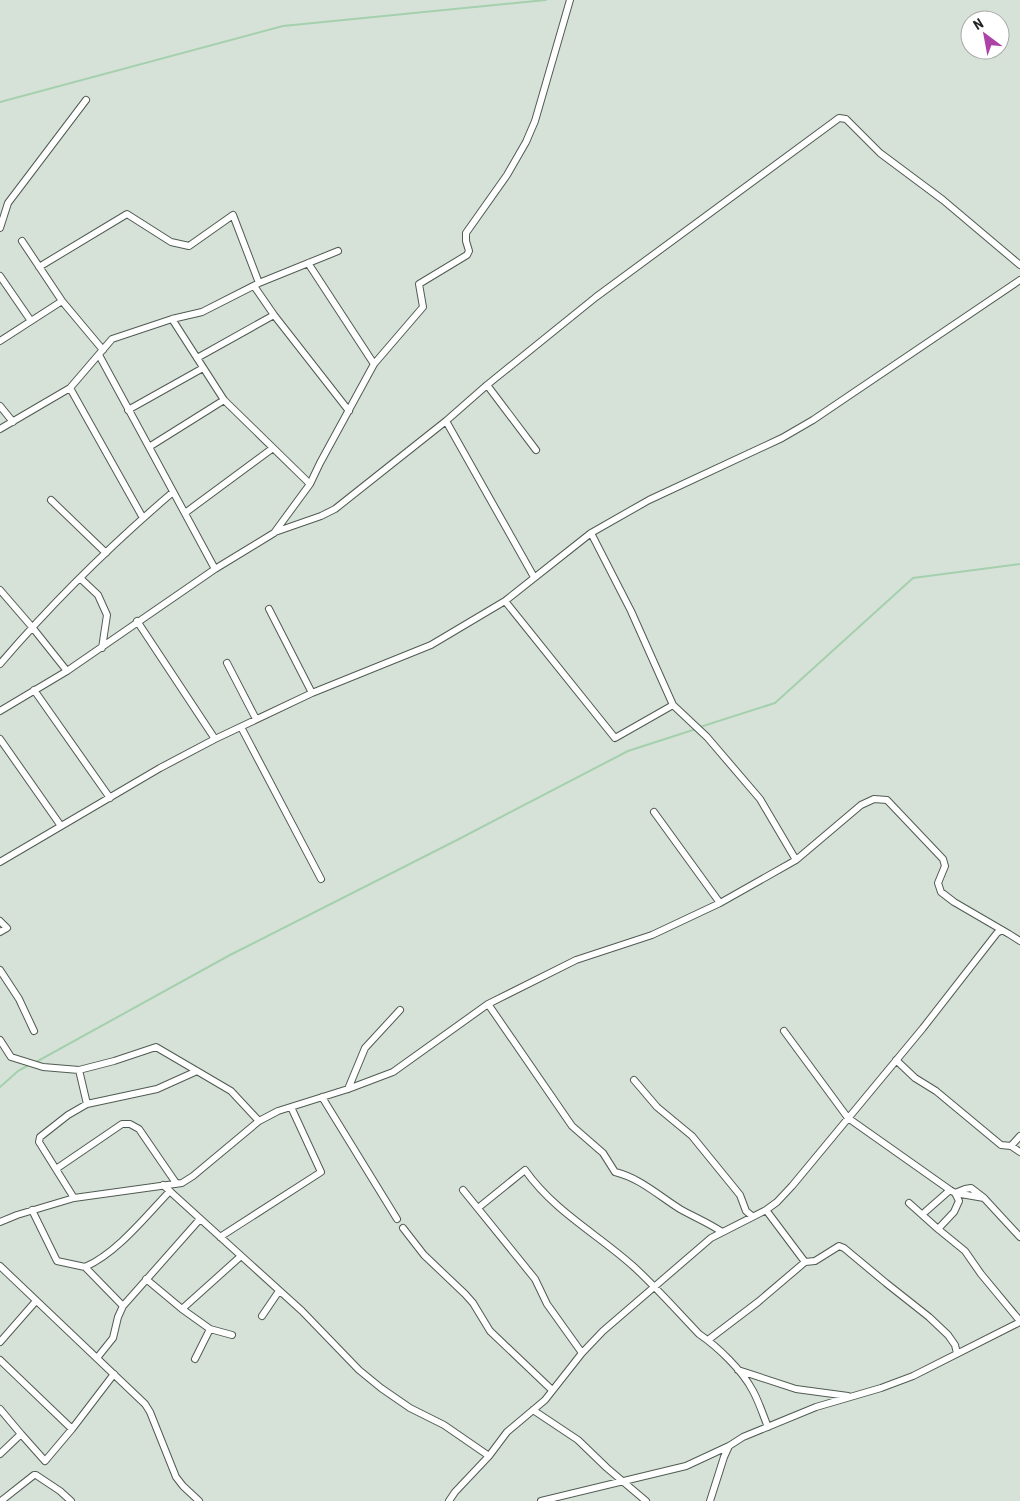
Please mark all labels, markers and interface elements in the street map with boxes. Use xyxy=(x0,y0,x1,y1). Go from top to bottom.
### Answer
north arrow xyxy=(960,10,1010,60)
text: N xyxy=(970,15,986,33)

